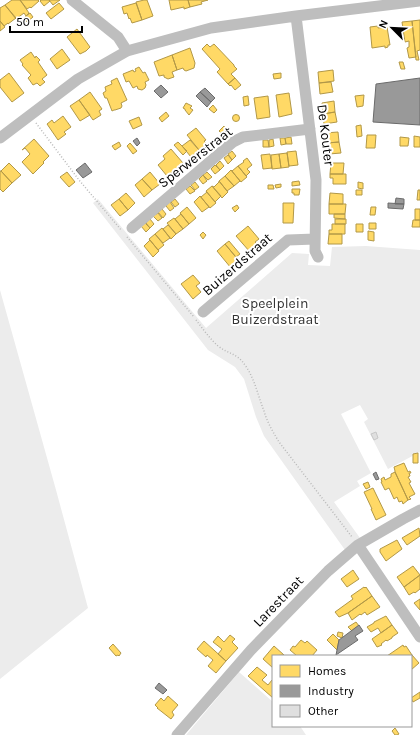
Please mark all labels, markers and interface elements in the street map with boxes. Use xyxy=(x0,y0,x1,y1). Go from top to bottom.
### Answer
scale bar xyxy=(10,8,82,34)
north arrow xyxy=(372,8,412,48)
text: 50 m xyxy=(16,15,44,29)
text: N xyxy=(376,18,391,30)
street label: De Kouter xyxy=(313,103,338,168)
street label: Sperwerstraat xyxy=(155,123,236,192)
street label: Buizerdstraat xyxy=(199,229,276,299)
park label: Speelplein Buizerdstraat xyxy=(232,295,318,328)
street label: Larestraat xyxy=(250,572,307,631)
legend xyxy=(272,655,412,727)
text: Homes xyxy=(308,664,346,678)
text: Industry xyxy=(308,684,354,698)
text: Other xyxy=(308,704,339,718)

